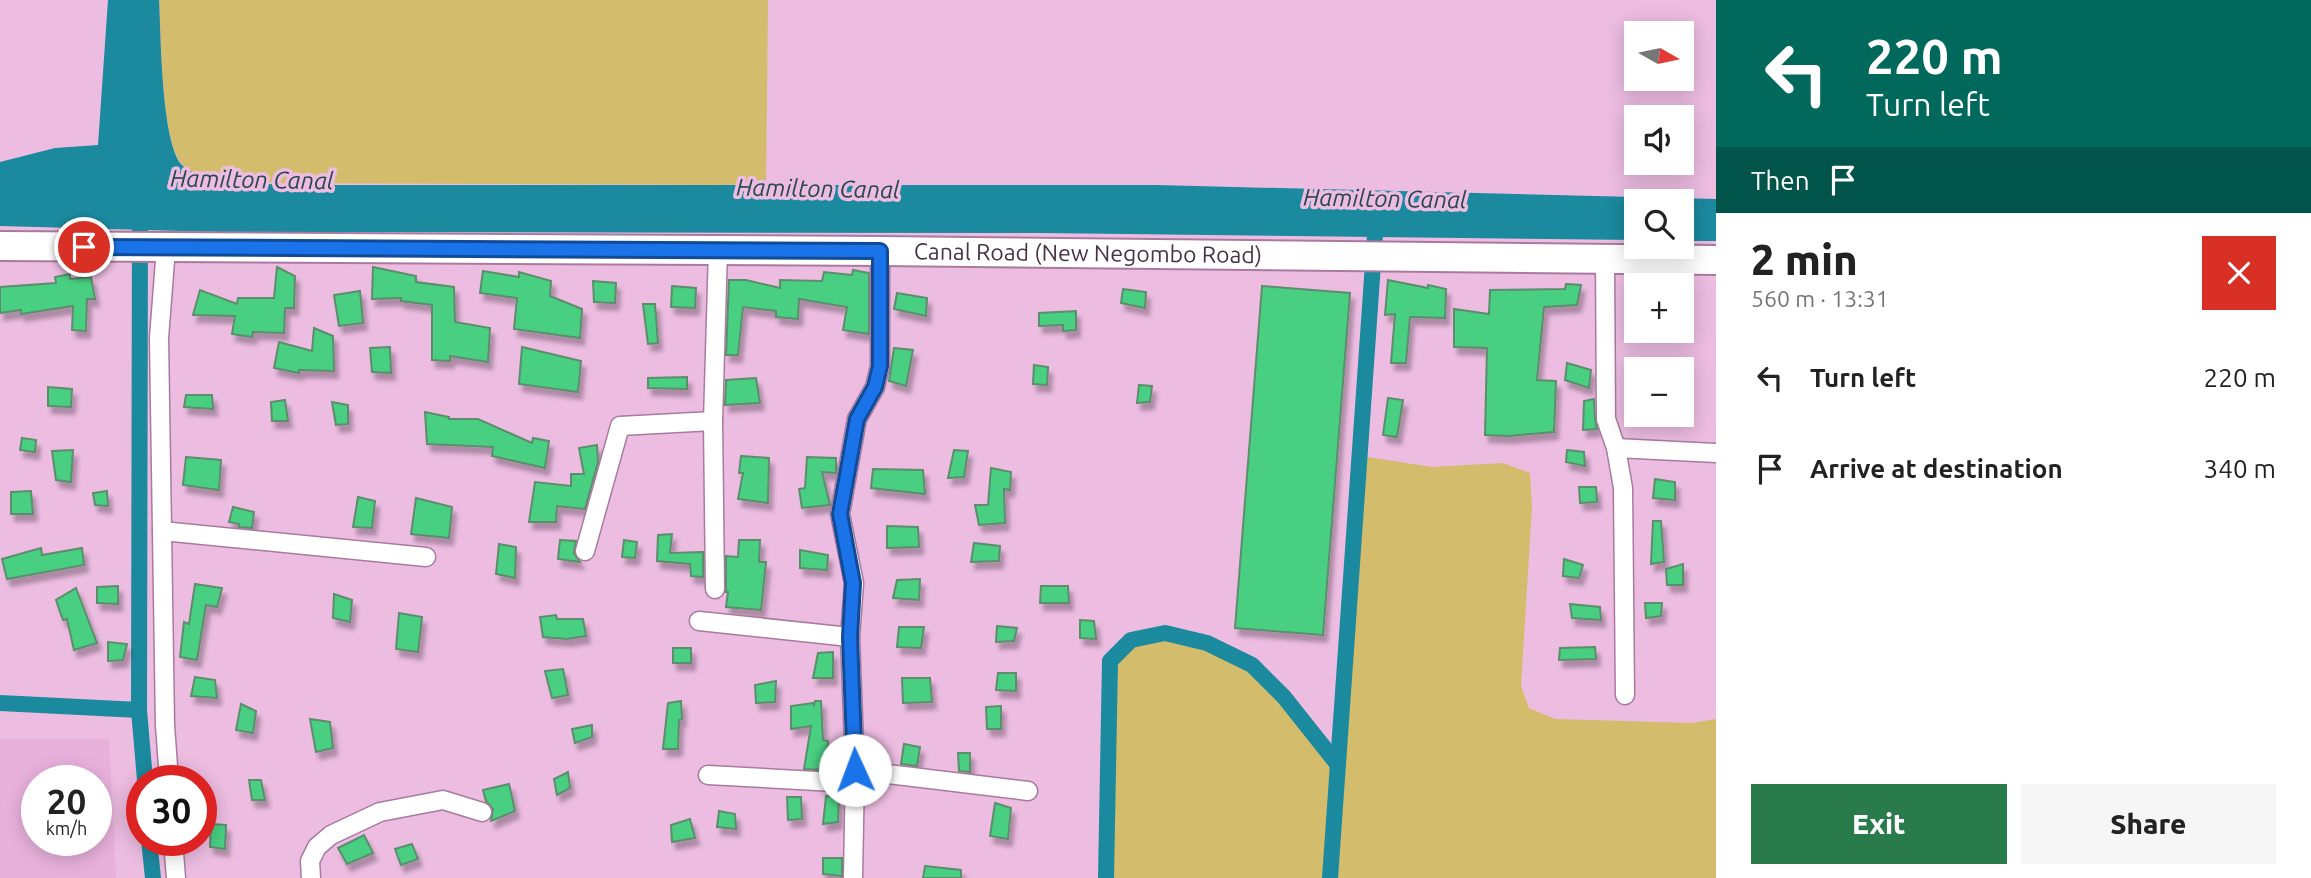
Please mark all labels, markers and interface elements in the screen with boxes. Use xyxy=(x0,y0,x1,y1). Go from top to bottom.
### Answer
north arrow xyxy=(1624,21,1694,91)
map controls xyxy=(1624,21,1694,427)
icon: left xyxy=(1751,28,1842,119)
text: 220 m xyxy=(1866,28,2003,83)
text: Turn left xyxy=(1866,86,1990,122)
button: sound xyxy=(1624,105,1694,175)
icon: arrive xyxy=(1824,161,1862,199)
water label: Hamilton Canal xyxy=(170,165,334,194)
text: Then xyxy=(1751,166,1810,195)
water label: Hamilton Canal xyxy=(736,174,900,203)
water label: Hamilton Canal xyxy=(1303,184,1467,213)
button: search xyxy=(1624,189,1694,259)
pin xyxy=(54,217,114,277)
icon: arrive xyxy=(65,228,103,266)
text: 2 min xyxy=(1751,236,1858,283)
button: close xyxy=(2202,236,2276,310)
street label: Canal Road (New Negombo Road) xyxy=(914,238,1262,268)
button: + xyxy=(1624,273,1694,343)
text: 560 m · 13:31 xyxy=(1751,286,1889,311)
button: − xyxy=(1624,357,1694,427)
icon: left xyxy=(1751,359,1789,397)
text: Turn left xyxy=(1810,363,1916,392)
text: 220 m xyxy=(2204,363,2276,392)
icon: arrive xyxy=(1751,450,1789,488)
text: Arrive at destination xyxy=(1810,454,2063,483)
text: 340 m xyxy=(2204,454,2276,483)
position arrow xyxy=(818,733,892,807)
speed limit sign: 30 xyxy=(126,765,217,856)
text: 20 xyxy=(47,781,86,821)
button: Exit xyxy=(1751,784,2007,864)
button: Share xyxy=(2021,784,2276,864)
text: km/h xyxy=(46,818,87,838)

